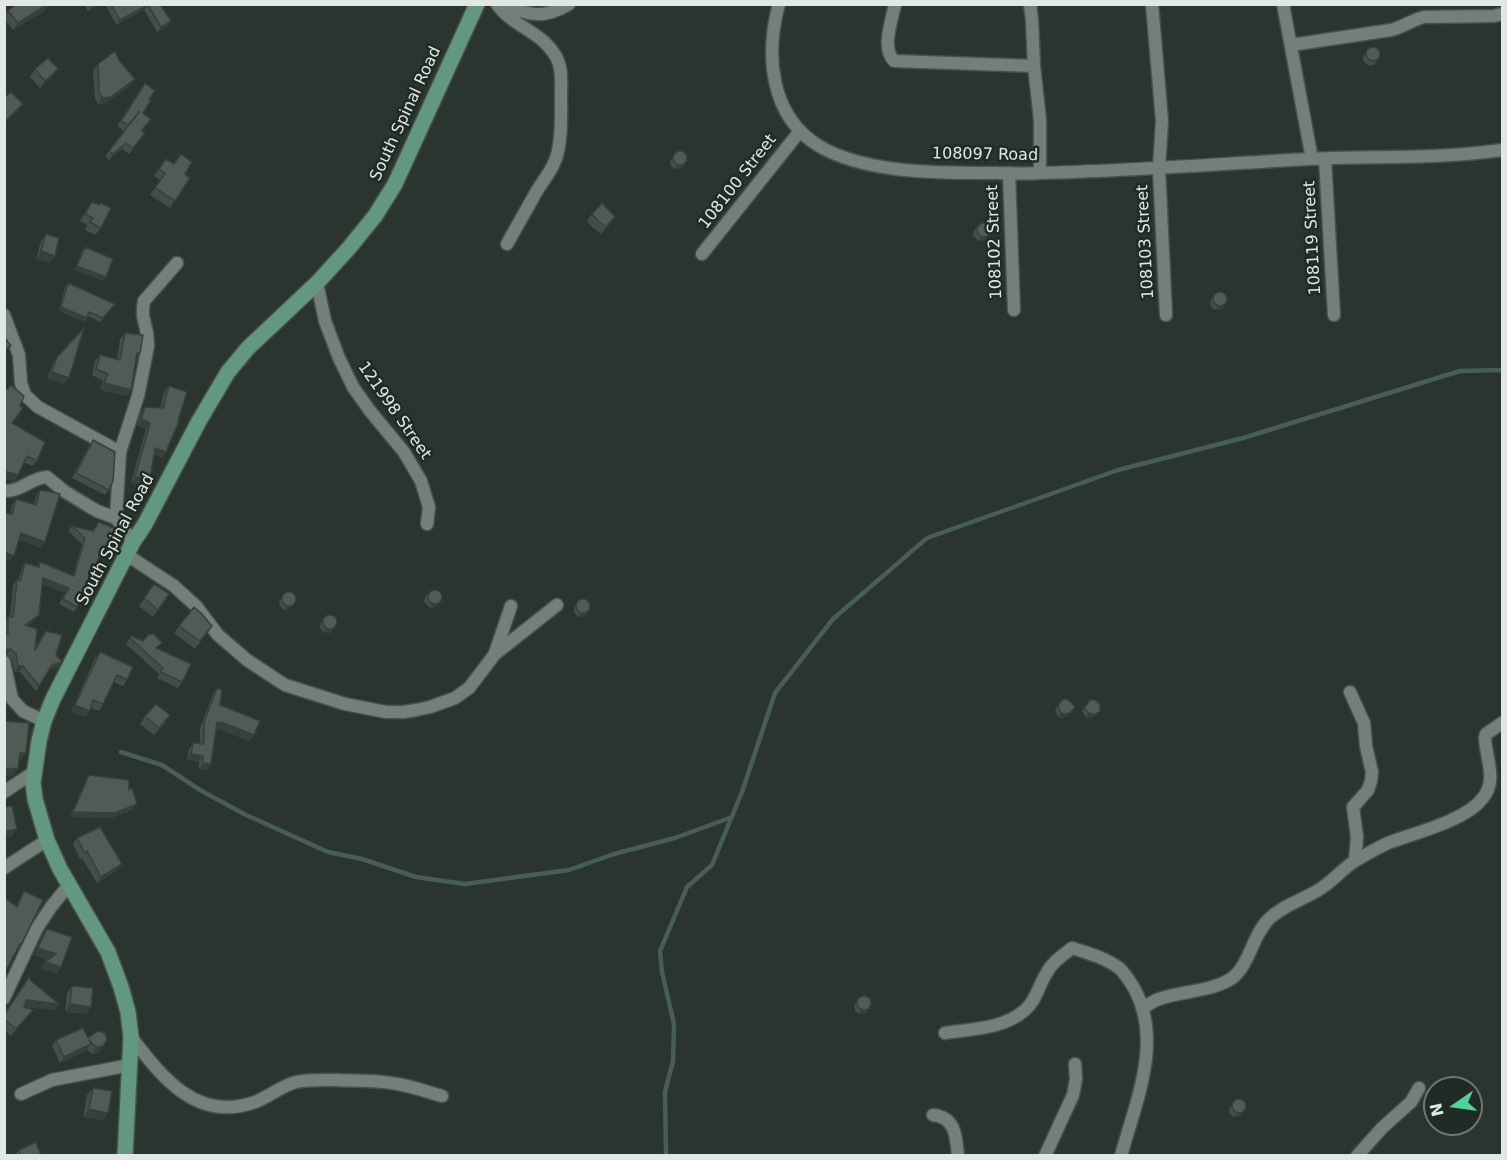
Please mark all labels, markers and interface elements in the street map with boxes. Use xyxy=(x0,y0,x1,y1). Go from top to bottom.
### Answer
street label: South Spinal Road xyxy=(366,44,446,184)
street label: 108100 Street xyxy=(695,131,781,233)
street label: 108097 Road xyxy=(932,144,1038,166)
street label: 108119 Street xyxy=(1300,180,1326,296)
street label: 108102 Street xyxy=(983,184,1007,300)
street label: 108103 Street xyxy=(1133,184,1159,300)
street label: 121998 Street xyxy=(353,358,435,464)
street label: South Spinal Road xyxy=(73,471,159,609)
north arrow xyxy=(1423,1076,1483,1136)
text: N xyxy=(1426,1101,1448,1118)

